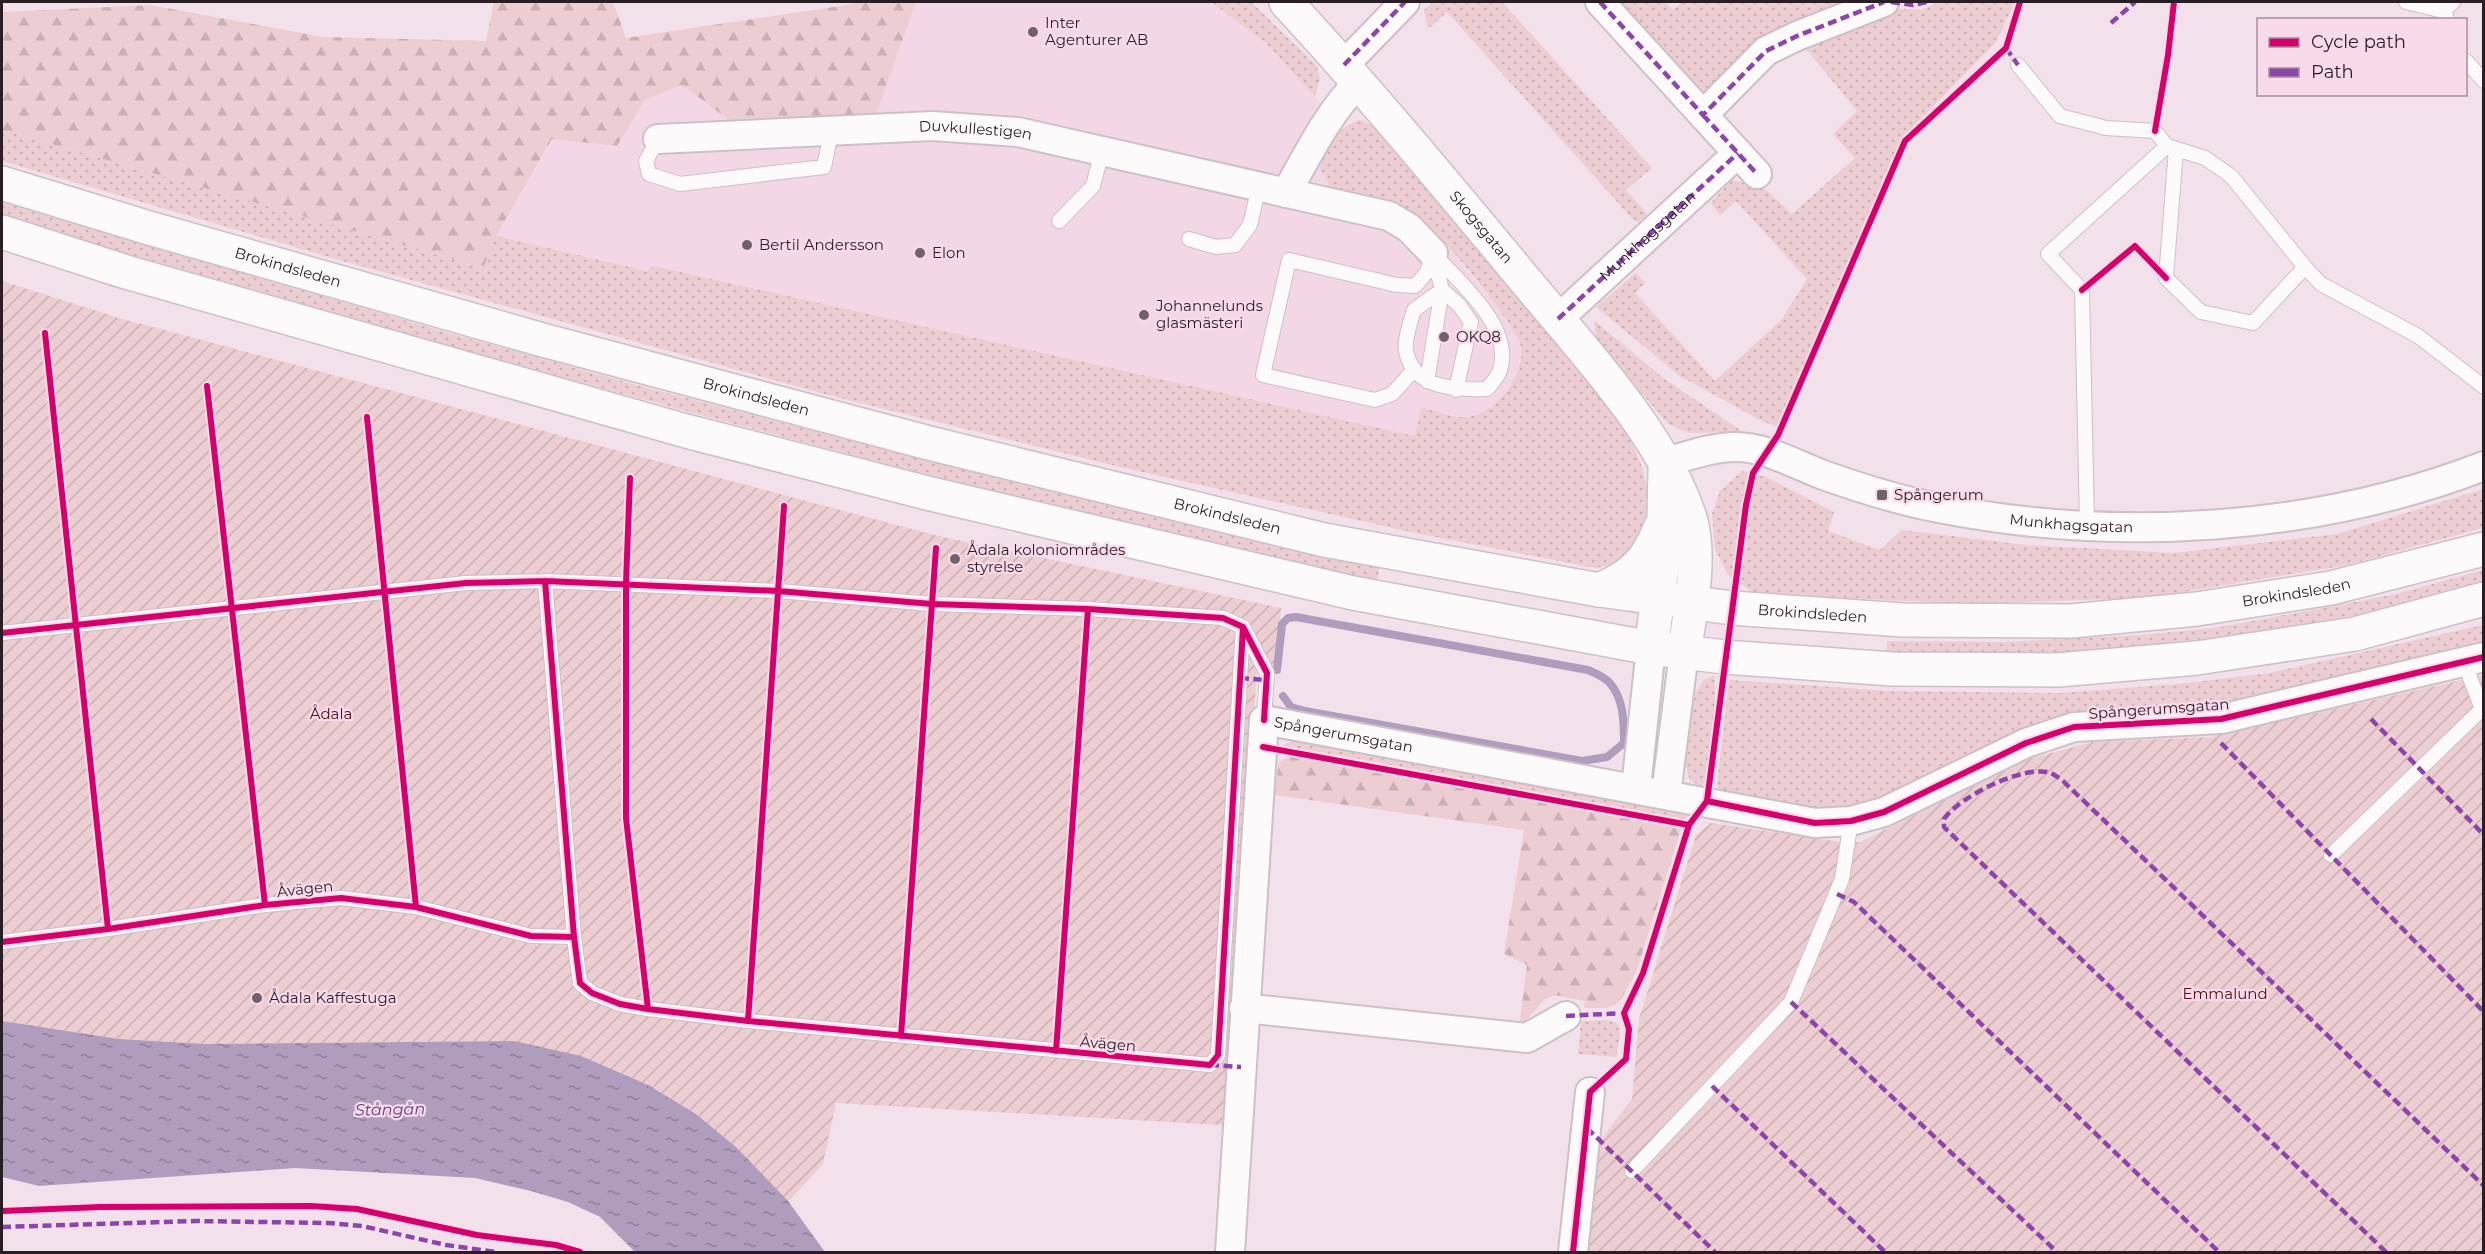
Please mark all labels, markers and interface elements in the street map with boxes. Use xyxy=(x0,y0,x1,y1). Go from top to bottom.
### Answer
place label: Inter Agenturer AB xyxy=(1045,13,1148,49)
legend xyxy=(2257,18,2467,96)
marker: Inter Agenturer AB xyxy=(1026,25,1040,39)
text: Cycle path xyxy=(2311,31,2406,53)
text: Path xyxy=(2311,61,2354,83)
street label: Duvkullestigen xyxy=(918,116,1034,144)
street label: Skogsgatan xyxy=(1446,187,1517,267)
street label: Munkhagsgatan xyxy=(1595,187,1699,285)
place label: Bertil Andersson xyxy=(759,235,884,254)
marker: Bertil Andersson xyxy=(740,238,754,252)
street label: Brokindsleden xyxy=(233,243,343,291)
place label: Elon xyxy=(932,243,966,262)
marker: Elon xyxy=(913,246,927,260)
place label: Johannelunds glasmästeri xyxy=(1155,296,1263,332)
marker: Johannelunds glasmästeri xyxy=(1137,308,1151,322)
place label: OKQ8 xyxy=(1456,327,1501,346)
marker: OKQ8 xyxy=(1437,330,1451,344)
street label: Brokindsleden xyxy=(701,373,812,420)
place label: Spångerum xyxy=(1894,485,1984,504)
marker: Spångerum xyxy=(1875,488,1889,502)
street label: Brokindsleden xyxy=(1172,493,1283,538)
street label: Munkhagsgatan xyxy=(2008,509,2133,536)
place label: Ådala koloniområdes styrelse xyxy=(967,540,1125,576)
marker: Ådala koloniområdes styrelse xyxy=(948,552,962,566)
street label: Brokindsleden xyxy=(2241,573,2353,611)
street label: Brokindsleden xyxy=(1757,600,1868,626)
street label: Spångerumsgatan xyxy=(2088,694,2230,723)
park label: Ådala xyxy=(310,704,352,723)
street label: Spångerumsgatan xyxy=(1273,712,1415,757)
street label: Åvägen xyxy=(276,876,334,901)
park label: Emmalund xyxy=(2182,984,2268,1003)
place label: Ådala Kaffestuga xyxy=(269,988,397,1007)
marker: Ådala Kaffestuga xyxy=(250,991,264,1005)
street label: Åvägen xyxy=(1079,1032,1137,1055)
water label: Stångån xyxy=(355,1099,425,1120)

